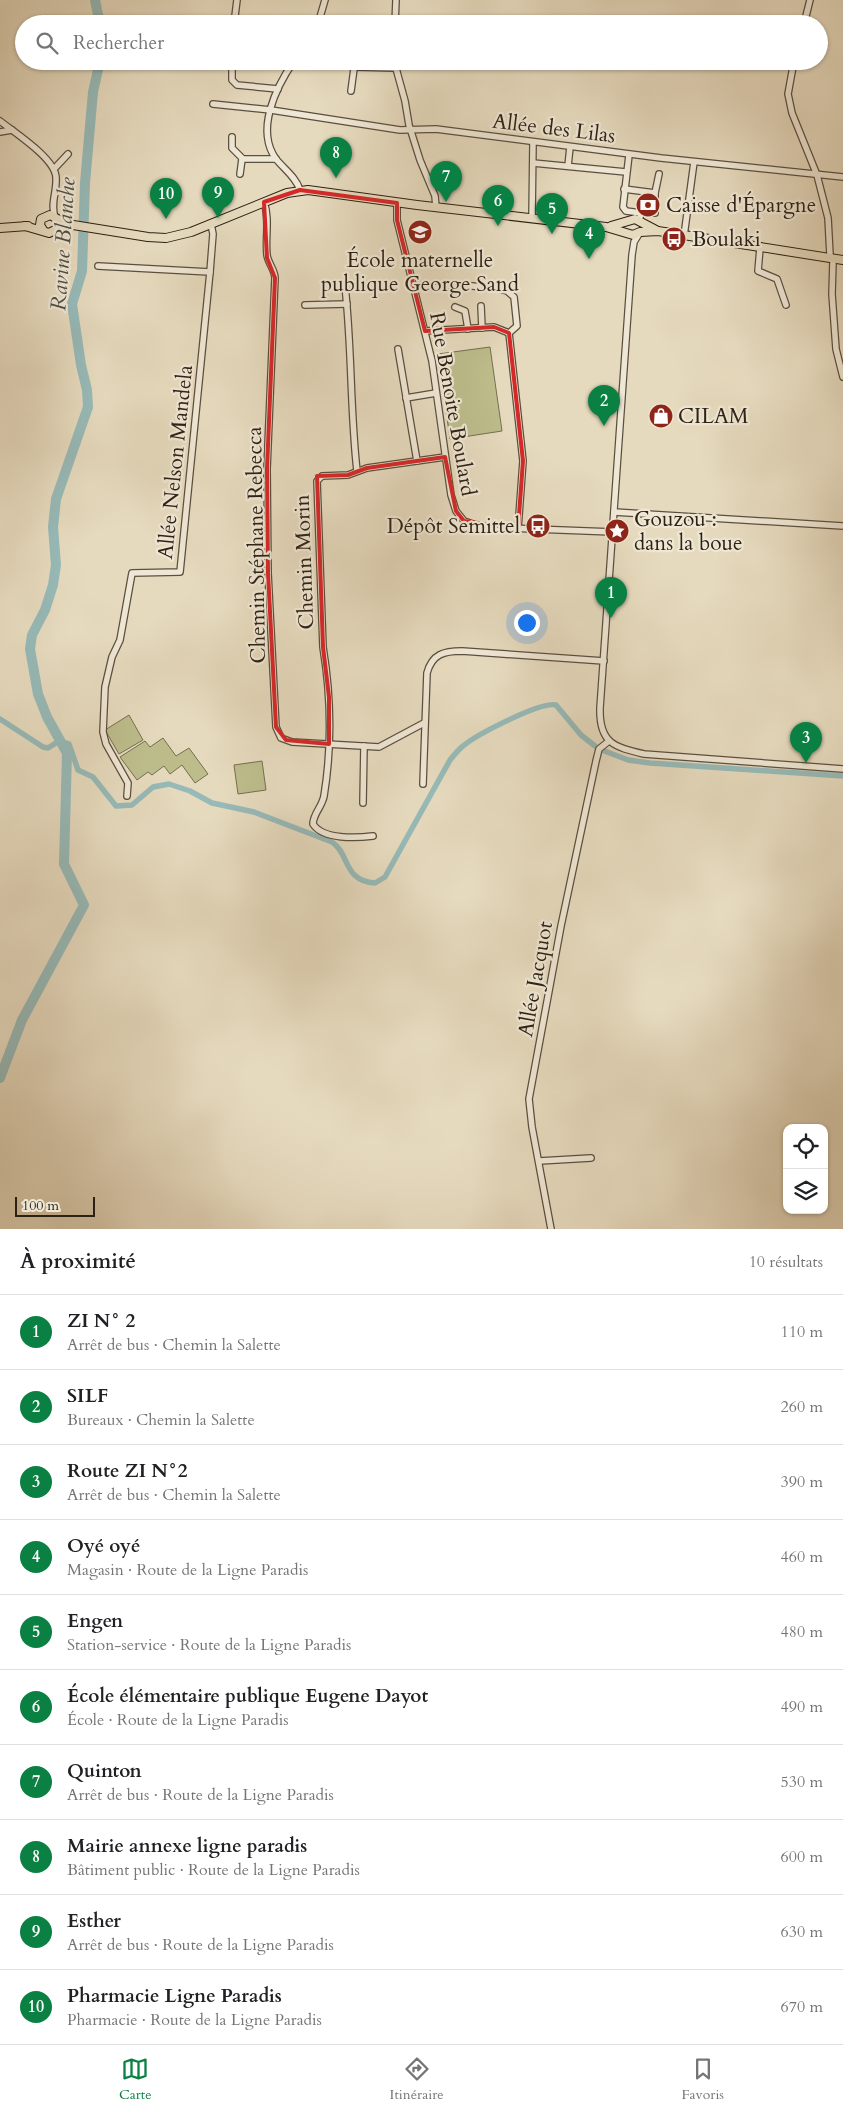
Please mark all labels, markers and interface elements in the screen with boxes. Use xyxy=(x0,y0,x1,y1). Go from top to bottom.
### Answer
search box xyxy=(15,15,828,70)
icon: search xyxy=(33,29,61,57)
text: Rechercher xyxy=(73,30,164,56)
street label: Allée des Lilas xyxy=(491,107,617,150)
pin: 8 xyxy=(320,137,352,178)
pin: 7 xyxy=(430,161,462,202)
water label: Ravine Blanche xyxy=(43,176,83,312)
pin: 9 xyxy=(202,177,234,218)
pin: 10 xyxy=(150,178,182,219)
pin: 6 xyxy=(482,185,514,226)
place label: Caisse d'Épargne xyxy=(666,191,816,220)
bank icon: Caisse d'Épargne xyxy=(635,192,661,218)
pin: 5 xyxy=(536,193,568,234)
pin: 4 xyxy=(573,218,605,259)
school or university icon: École maternelle publique George Sand xyxy=(407,219,433,245)
place label: Boulaki xyxy=(692,225,761,254)
bus stop icon: Boulaki xyxy=(661,226,687,252)
place label: École maternelle publique George Sand xyxy=(321,246,519,299)
street label: Rue Benoite Boulard xyxy=(422,310,483,498)
street label: Allée Nelson Mandela xyxy=(151,364,200,561)
pin: 2 xyxy=(588,385,620,426)
place label: CILAM xyxy=(678,402,749,431)
shop icon: CILAM xyxy=(648,403,674,429)
street label: Chemin Stéphane Rebecca xyxy=(240,426,273,664)
street label: Chemin Morin xyxy=(288,494,321,630)
place label: Gouzou : dans la boue xyxy=(634,505,743,558)
place label: Dépôt Semittel xyxy=(387,512,520,541)
bus stop icon: Dépôt Semittel xyxy=(525,513,551,539)
place icon: Gouzou : dans la boue xyxy=(604,518,630,544)
pin: 1 xyxy=(595,577,627,618)
your location xyxy=(514,610,540,636)
pin: 3 xyxy=(790,722,822,763)
street label: Allée Jacquot xyxy=(511,919,560,1039)
map controls xyxy=(783,1124,828,1214)
button: locate xyxy=(783,1124,828,1169)
button: layers xyxy=(783,1169,828,1214)
scale bar xyxy=(15,1194,95,1217)
text: 100 m xyxy=(22,1196,59,1215)
text: À proximité xyxy=(20,1247,136,1276)
text: 10 résultats xyxy=(749,1251,823,1273)
text: ZI N° 2 xyxy=(67,1308,135,1334)
text: 1 xyxy=(32,1321,40,1343)
text: 110 m xyxy=(781,1321,823,1343)
text: Arrêt de bus · Chemin la Salette xyxy=(67,1334,281,1356)
text: SILF xyxy=(67,1383,108,1409)
text: 2 xyxy=(32,1396,40,1418)
text: 260 m xyxy=(781,1396,823,1418)
text: Bureaux · Chemin la Salette xyxy=(67,1409,255,1431)
text: Route ZI N°2 xyxy=(67,1458,188,1484)
text: 3 xyxy=(32,1471,40,1493)
text: 390 m xyxy=(781,1471,823,1493)
text: Arrêt de bus · Chemin la Salette xyxy=(67,1484,281,1506)
text: Oyé oyé xyxy=(67,1533,140,1559)
text: 4 xyxy=(32,1546,40,1568)
text: 460 m xyxy=(781,1546,823,1568)
text: Magasin · Route de la Ligne Paradis xyxy=(67,1559,308,1581)
text: Engen xyxy=(67,1608,123,1634)
text: 5 xyxy=(32,1621,40,1643)
text: 480 m xyxy=(781,1621,823,1643)
text: Station-service · Route de la Ligne Paradis xyxy=(67,1634,351,1656)
text: École élémentaire publique Eugene Dayot xyxy=(67,1683,428,1709)
text: 6 xyxy=(32,1696,40,1718)
text: 490 m xyxy=(781,1696,823,1718)
text: École · Route de la Ligne Paradis xyxy=(67,1709,289,1731)
text: Quinton xyxy=(67,1758,142,1784)
text: 7 xyxy=(32,1771,40,1793)
text: 530 m xyxy=(781,1771,823,1793)
text: Arrêt de bus · Route de la Ligne Paradis xyxy=(67,1784,334,1806)
text: Mairie annexe ligne paradis xyxy=(67,1833,307,1859)
text: 8 xyxy=(32,1846,40,1868)
text: 600 m xyxy=(781,1846,823,1868)
text: Bâtiment public · Route de la Ligne Paradis xyxy=(67,1859,360,1881)
text: Esther xyxy=(67,1908,121,1934)
text: 9 xyxy=(32,1921,40,1943)
text: 630 m xyxy=(781,1921,823,1943)
text: Arrêt de bus · Route de la Ligne Paradis xyxy=(67,1934,334,1956)
text: Pharmacie Ligne Paradis xyxy=(67,1983,282,2009)
text: 10 xyxy=(28,1996,44,2018)
text: 670 m xyxy=(781,1996,823,2018)
text: Pharmacie · Route de la Ligne Paradis xyxy=(67,2009,322,2031)
tab: Carte xyxy=(119,2055,152,2104)
tab: Itinéraire xyxy=(390,2055,444,2104)
tab: Favoris xyxy=(682,2055,724,2104)

